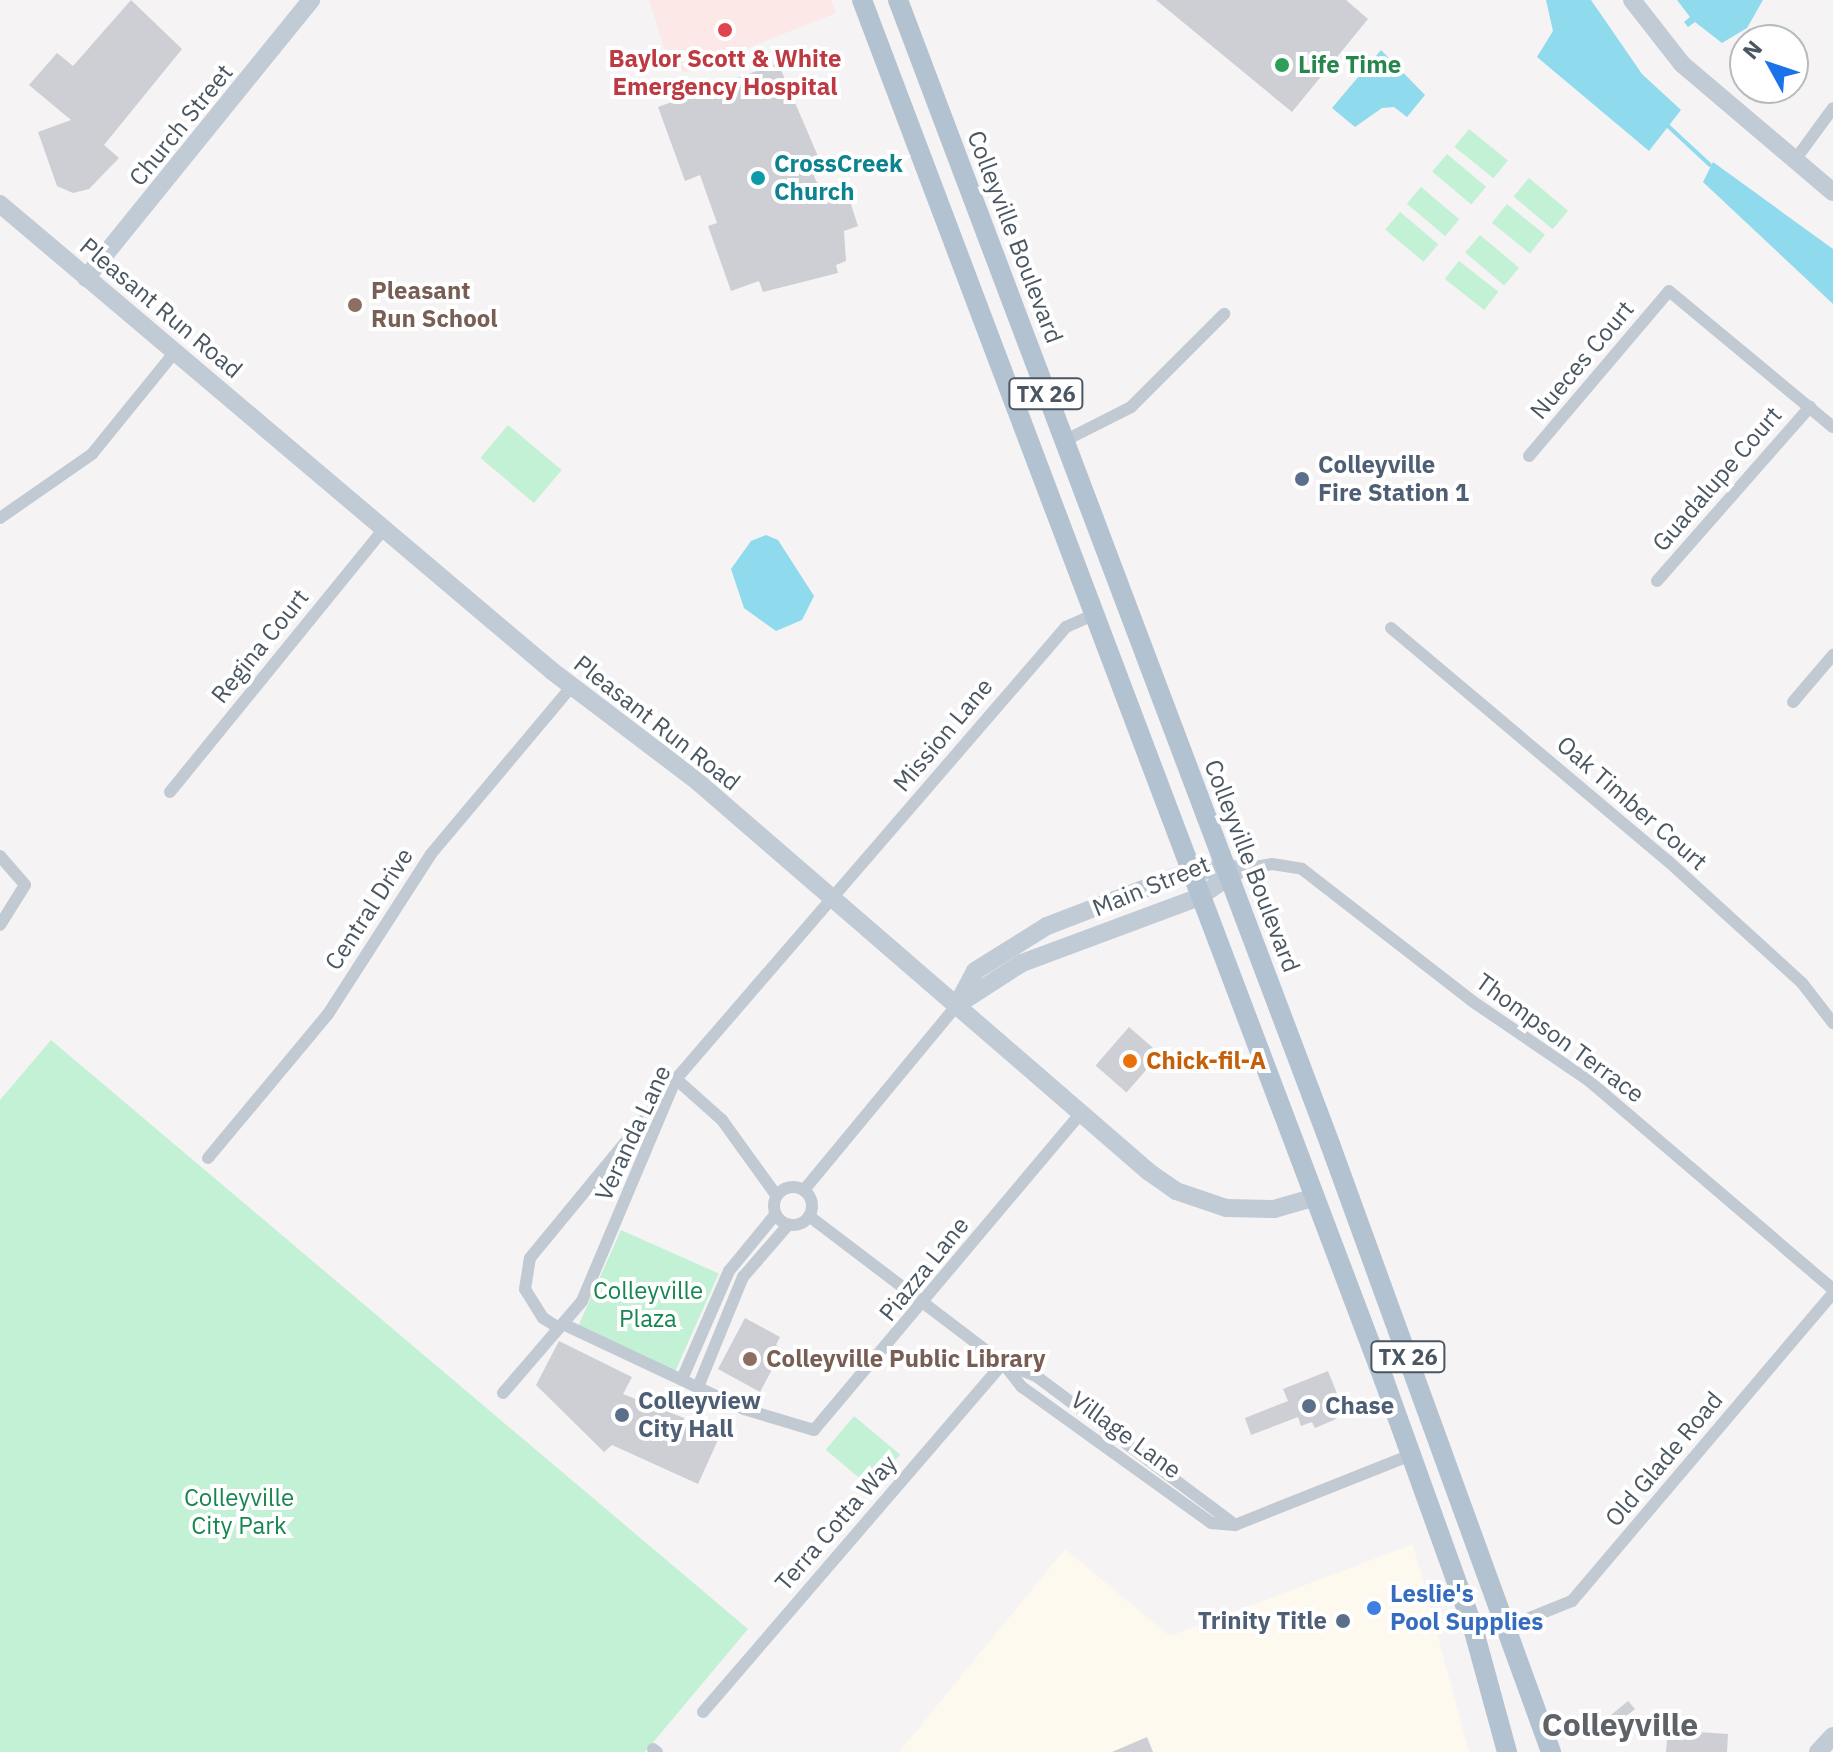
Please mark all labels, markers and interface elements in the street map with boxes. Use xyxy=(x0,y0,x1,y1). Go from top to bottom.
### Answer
marker: Baylor Scott & White Emergency Hospital xyxy=(714,19,736,41)
north arrow xyxy=(1729,24,1809,104)
text: N xyxy=(1736,34,1768,65)
place label: Baylor Scott & White Emergency Hospital xyxy=(608,45,842,101)
place label: Life Time xyxy=(1298,51,1401,79)
marker: Life Time xyxy=(1273,56,1291,74)
street label: Church Street xyxy=(123,58,239,192)
street label: Colleyville Boulevard xyxy=(961,127,1069,347)
place label: CrossCreek Church xyxy=(774,150,903,206)
marker: CrossCreek Church xyxy=(749,169,767,187)
street label: Pleasant Run Road xyxy=(74,232,248,384)
place label: Pleasant Run School xyxy=(371,277,497,333)
street label: Nueces Court xyxy=(1524,295,1640,425)
marker: Pleasant Run School xyxy=(346,296,364,314)
road number: TX 26 xyxy=(1008,376,1084,412)
street label: Guadalupe Court xyxy=(1646,401,1788,557)
place label: Colleyville Fire Station 1 xyxy=(1318,451,1469,507)
marker: Colleyville Fire Station 1 xyxy=(1293,470,1311,488)
street label: Regina Court xyxy=(205,583,315,709)
street label: Pleasant Run Road xyxy=(568,649,746,797)
street label: Mission Lane xyxy=(887,672,999,798)
street label: Oak Timber Court xyxy=(1551,730,1713,876)
street label: Colleyville Boulevard xyxy=(1198,756,1306,976)
street label: Central Drive xyxy=(319,843,419,975)
street label: Main Street xyxy=(1088,850,1214,922)
street label: Thompson Terrace xyxy=(1470,967,1650,1109)
place label: Chick-fil-A xyxy=(1146,1047,1266,1075)
marker: Chick-fil-A xyxy=(1121,1052,1139,1070)
street label: Veranda Lane xyxy=(589,1061,677,1205)
street label: Piazza Lane xyxy=(873,1211,975,1327)
park label: Colleyville Plaza xyxy=(593,1277,703,1333)
road number: TX 26 xyxy=(1370,1339,1446,1375)
place label: Colleyville Public Library xyxy=(766,1345,1046,1373)
marker: Colleyville Public Library xyxy=(741,1350,759,1368)
street label: Village Lane xyxy=(1065,1385,1187,1485)
street label: Old Glade Road xyxy=(1599,1386,1729,1532)
place label: Colleyview City Hall xyxy=(638,1387,761,1443)
place label: Chase xyxy=(1325,1392,1394,1420)
marker: Chase xyxy=(1300,1397,1318,1415)
marker: Colleyview City Hall xyxy=(613,1406,631,1424)
street label: Terra Cotta Way xyxy=(769,1449,903,1597)
park label: Colleyville City Park xyxy=(184,1484,294,1540)
place label: Leslie's Pool Supplies xyxy=(1390,1580,1543,1636)
marker: Leslie's Pool Supplies xyxy=(1365,1599,1383,1617)
place label: Trinity Title xyxy=(1198,1607,1327,1635)
marker: Trinity Title xyxy=(1334,1612,1352,1630)
district label: Colleyville xyxy=(1542,1705,1698,1743)

